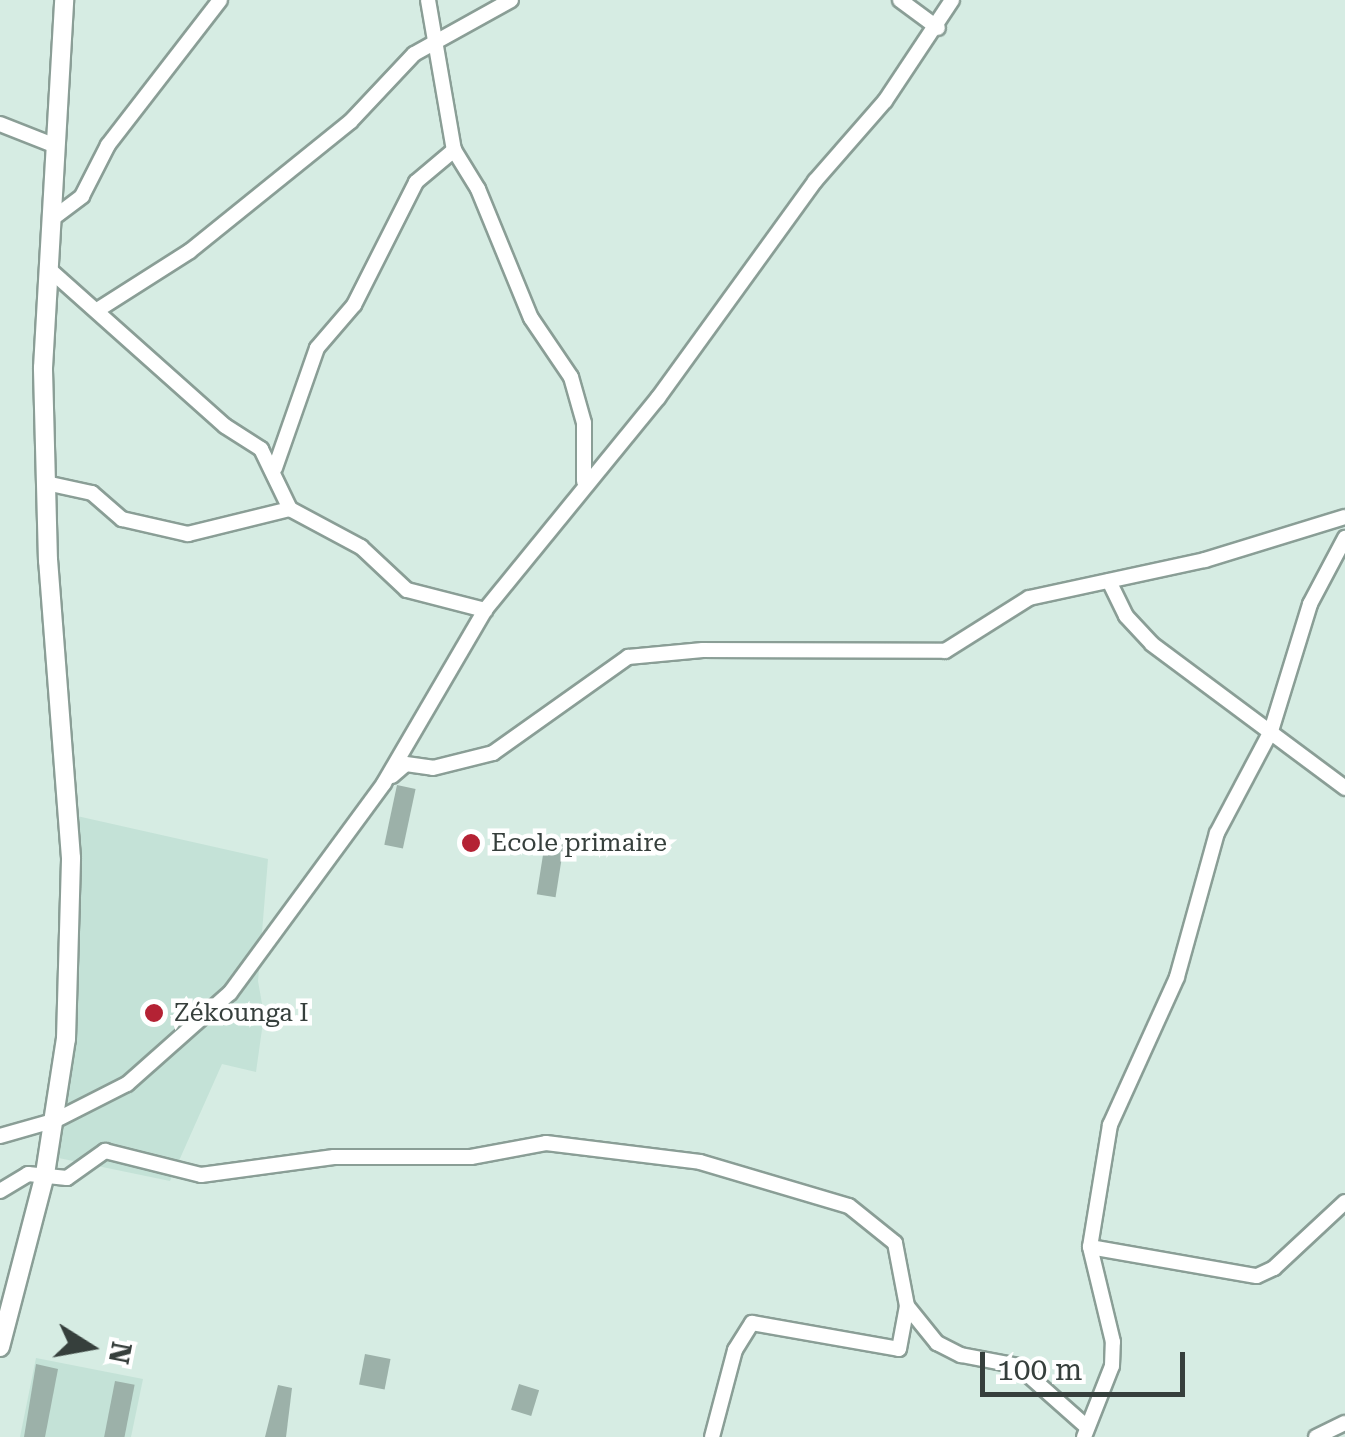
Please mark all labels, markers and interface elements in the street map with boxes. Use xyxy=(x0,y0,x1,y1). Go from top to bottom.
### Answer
place label: Ecole primaire xyxy=(491,828,667,858)
marker: Ecole primaire xyxy=(460,832,482,854)
place label: Zékounga I xyxy=(174,998,309,1028)
marker: Zékounga I xyxy=(143,1002,165,1024)
north arrow xyxy=(40,1297,140,1397)
scale bar xyxy=(985,1332,1190,1394)
text: N xyxy=(102,1339,138,1367)
text: 100 m xyxy=(997,1352,1082,1387)

